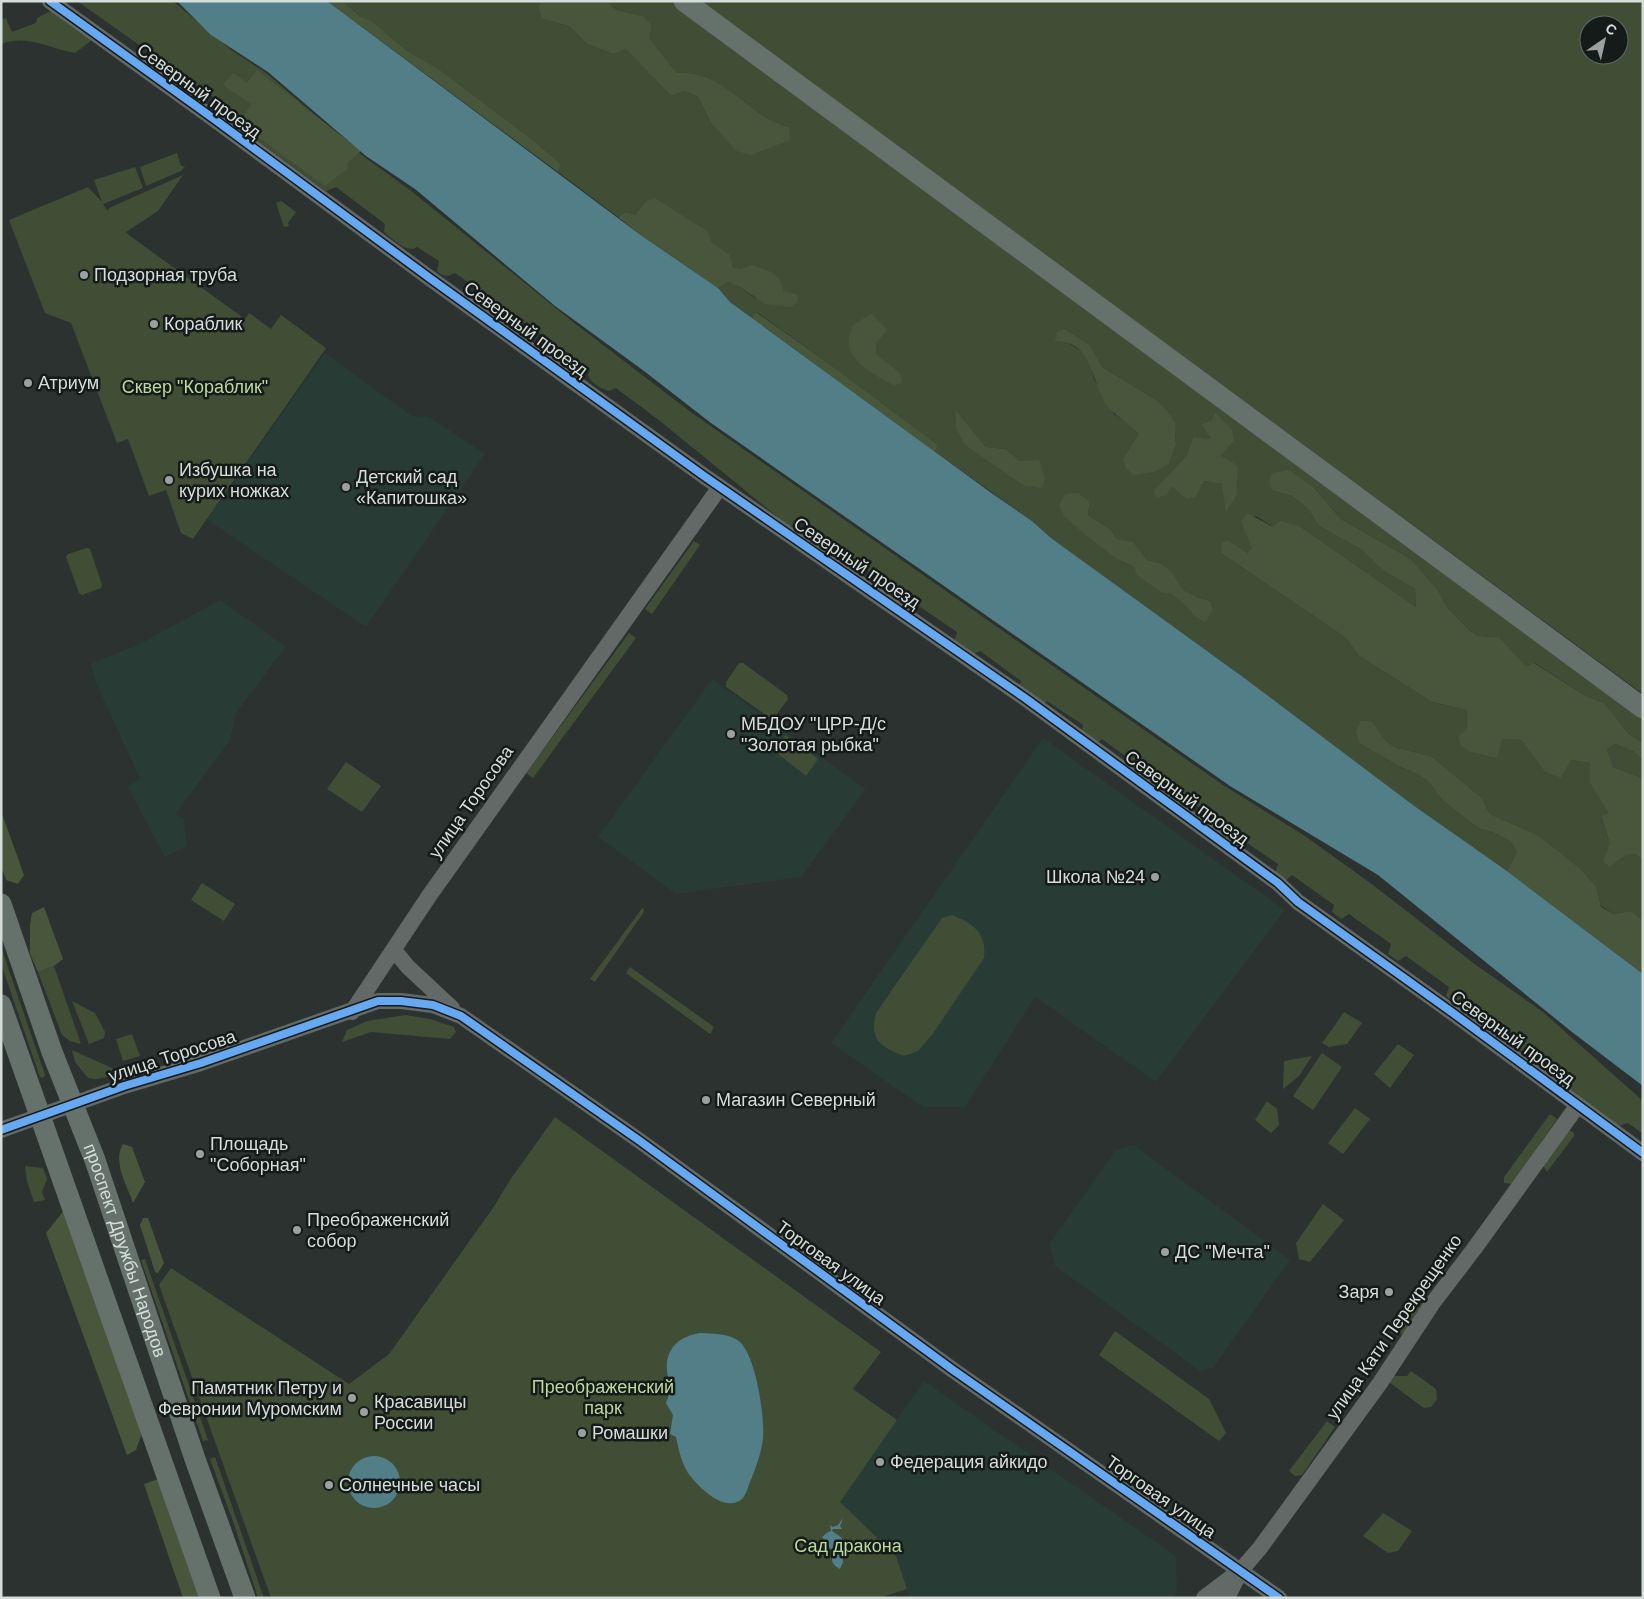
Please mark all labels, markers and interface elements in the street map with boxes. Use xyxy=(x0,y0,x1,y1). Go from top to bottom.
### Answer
north arrow xyxy=(1579,15,1629,65)
text: С xyxy=(1603,20,1620,39)
street label: Северный проезд xyxy=(133,39,265,143)
place label: Подзорная труба xyxy=(94,265,238,285)
marker: Подзорная труба xyxy=(78,269,90,281)
street label: Северный проезд xyxy=(460,277,592,381)
place label: Кораблик xyxy=(164,314,243,334)
marker: Кораблик xyxy=(148,318,160,330)
place label: Атриум xyxy=(38,373,99,393)
marker: Атриум xyxy=(22,377,34,389)
park label: Сквер "Кораблик" xyxy=(122,377,268,397)
place label: Избушка на курих ножках xyxy=(179,460,289,501)
place label: Детский сад «Капитошка» xyxy=(356,467,467,508)
marker: Избушка на курих ножках xyxy=(163,474,175,486)
marker: Детский сад «Капитошка» xyxy=(340,481,352,493)
street label: Северный проезд xyxy=(790,513,924,613)
place label: МБДОУ "ЦРР-Д/с "Золотая рыбка" xyxy=(741,714,886,755)
marker: МБДОУ "ЦРР-Д/с "Золотая рыбка" xyxy=(725,728,737,740)
street label: улица Торосова xyxy=(425,741,518,862)
street label: Северный проезд xyxy=(1121,746,1253,850)
place label: Школа №24 xyxy=(1046,867,1145,887)
marker: Школа №24 xyxy=(1149,871,1161,883)
street label: Северный проезд xyxy=(1447,986,1579,1090)
street label: улица Торосова xyxy=(106,1026,239,1086)
place label: Магазин Северный xyxy=(716,1090,876,1110)
marker: Магазин Северный xyxy=(700,1094,712,1106)
place label: Площадь "Соборная" xyxy=(210,1134,306,1175)
street label: проспект Дружбы Народов xyxy=(79,1141,170,1360)
marker: Площадь "Соборная" xyxy=(194,1148,206,1160)
place label: Преображенский собор xyxy=(307,1210,449,1251)
street label: Торговая улица xyxy=(773,1217,890,1310)
marker: Преображенский собор xyxy=(291,1224,303,1236)
street label: улица Кати Перекрещенко xyxy=(1322,1231,1466,1423)
place label: ДС "Мечта" xyxy=(1175,1242,1270,1262)
marker: ДС "Мечта" xyxy=(1159,1246,1171,1258)
place label: Заря xyxy=(1339,1282,1379,1302)
marker: Заря xyxy=(1383,1286,1395,1298)
park label: Преображенский парк xyxy=(532,1377,674,1418)
place label: Памятник Петру и Февронии Муромским xyxy=(158,1378,342,1419)
marker: Памятник Петру и Февронии Муромским xyxy=(346,1392,358,1404)
place label: Красавицы России xyxy=(374,1392,466,1433)
marker: Красавицы России xyxy=(358,1406,370,1418)
place label: Ромашки xyxy=(592,1423,668,1443)
marker: Ромашки xyxy=(576,1427,588,1439)
place label: Федерация айкидо xyxy=(890,1452,1047,1472)
street label: Торговая улица xyxy=(1102,1452,1221,1543)
marker: Федерация айкидо xyxy=(874,1456,886,1468)
place label: Солнечные часы xyxy=(339,1475,480,1495)
marker: Солнечные часы xyxy=(323,1479,335,1491)
park label: Сад дракона xyxy=(794,1536,903,1556)

